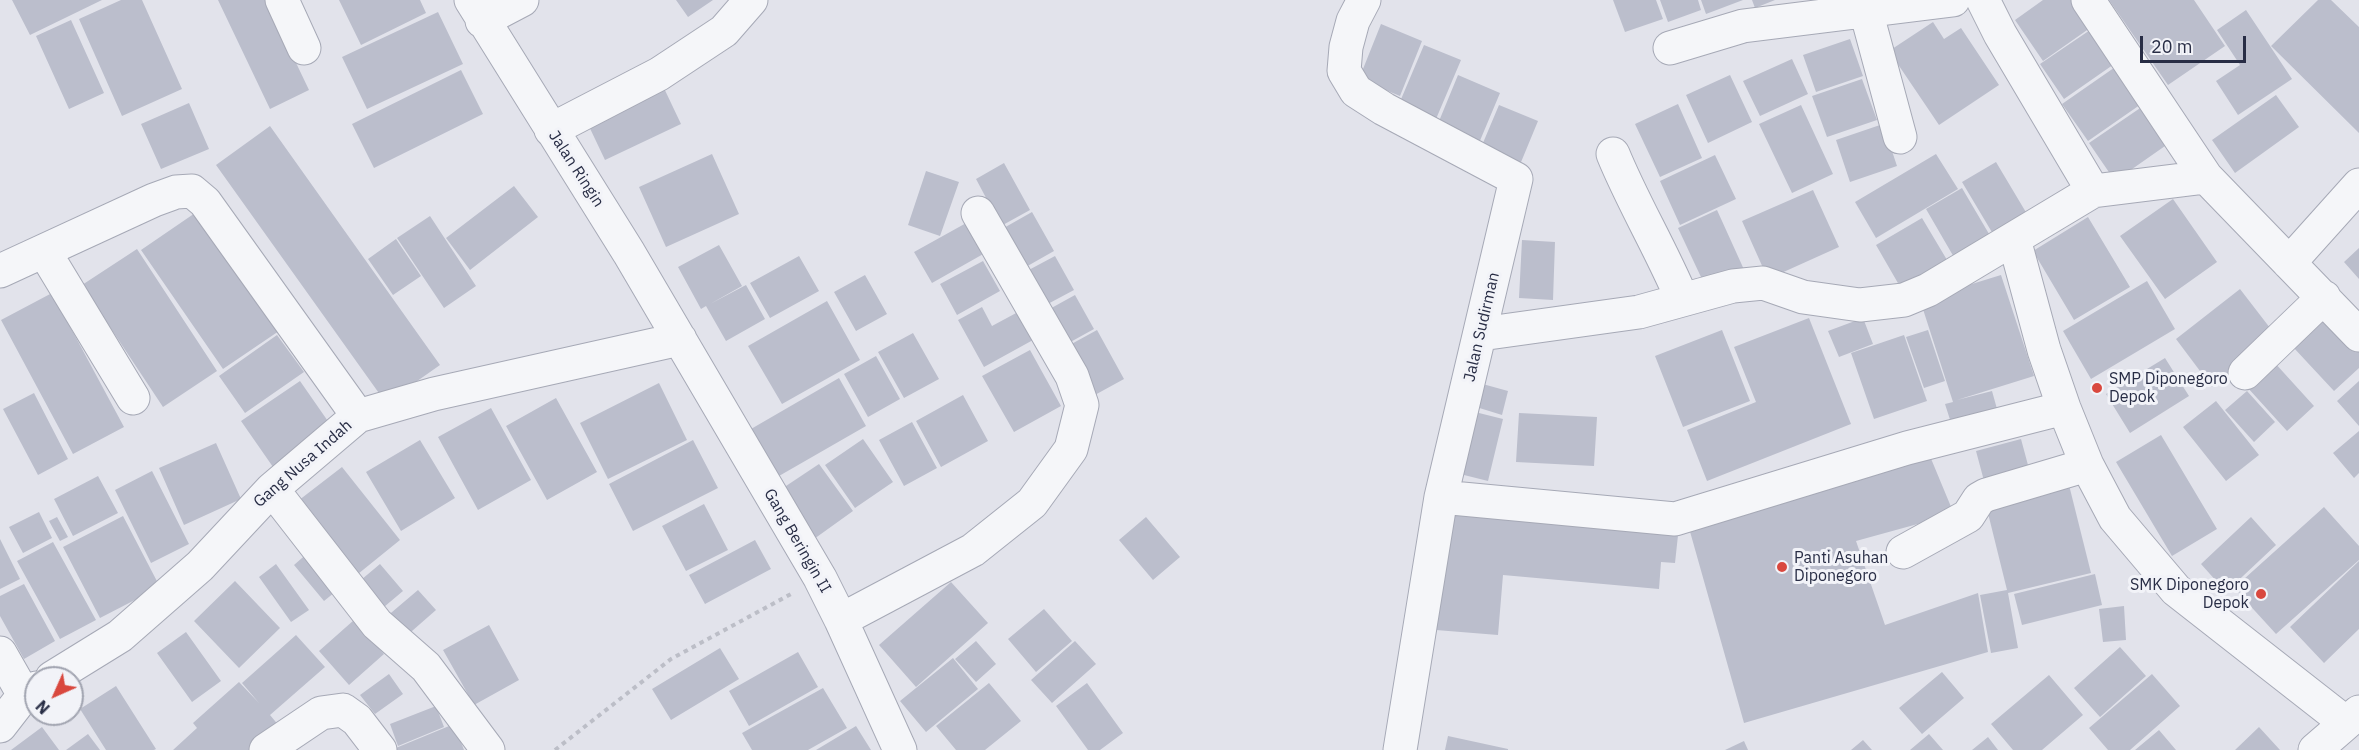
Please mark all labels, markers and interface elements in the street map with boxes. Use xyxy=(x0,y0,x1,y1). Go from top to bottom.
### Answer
scale bar xyxy=(2143,24,2250,62)
text: 20 m xyxy=(2151,35,2193,58)
street label: Jalan Ringin xyxy=(544,127,608,211)
street label: Jalan Sudirman xyxy=(1460,270,1504,384)
place label: SMP Diponegoro Depok xyxy=(2109,369,2228,407)
marker: SMP Diponegoro Depok xyxy=(2090,381,2104,395)
street label: Gang Nusa Indah xyxy=(250,416,356,512)
street label: Gang Beringin II xyxy=(759,485,835,597)
place label: Panti Asuhan Diponegoro xyxy=(1794,548,1888,586)
marker: Panti Asuhan Diponegoro xyxy=(1775,560,1789,574)
place label: SMK Diponegoro Depok xyxy=(2130,575,2249,613)
marker: SMK Diponegoro Depok xyxy=(2254,587,2268,601)
north arrow xyxy=(24,666,84,726)
text: N xyxy=(32,696,54,718)

